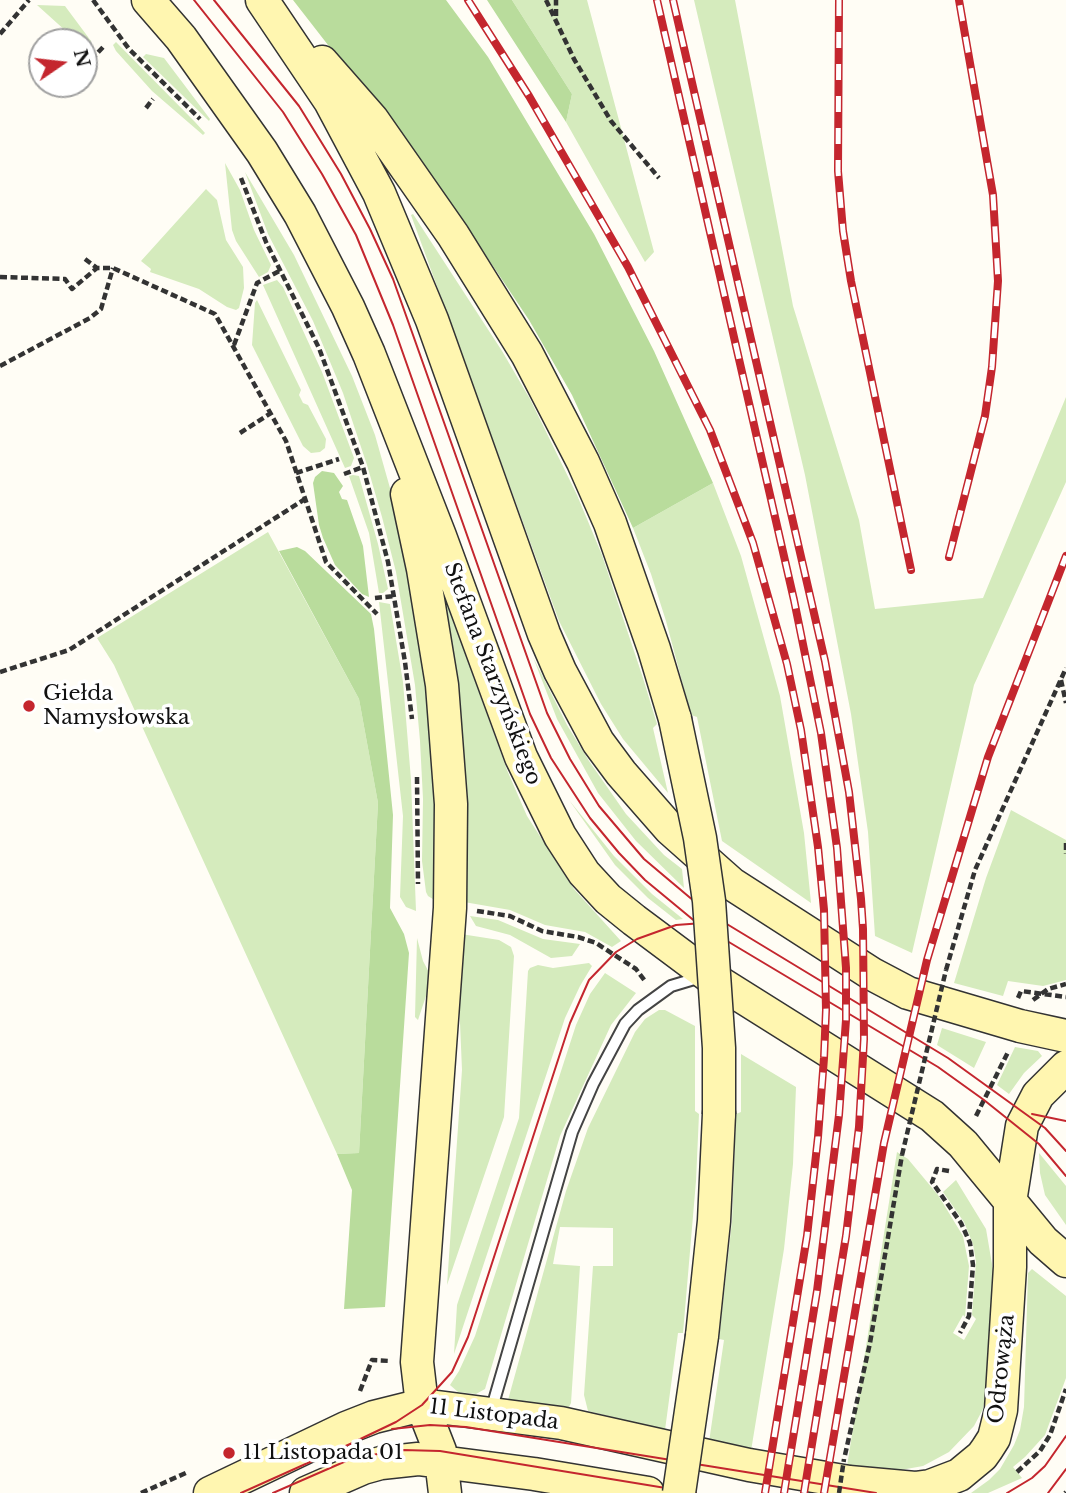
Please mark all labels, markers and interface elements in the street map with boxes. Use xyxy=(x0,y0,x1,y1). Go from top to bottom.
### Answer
north arrow xyxy=(28,28,98,98)
text: N xyxy=(69,47,95,70)
street label: Stefana Starzyńskiego xyxy=(438,559,546,789)
place label: Giełda Namysłowska xyxy=(43,681,190,731)
marker: Giełda Namysłowska xyxy=(21,698,37,714)
street label: Odrowąża xyxy=(984,1313,1020,1425)
street label: 11 Listopada xyxy=(428,1395,560,1435)
place label: 11 Listopada 01 xyxy=(243,1440,403,1466)
marker: 11 Listopada 01 xyxy=(221,1445,237,1461)

